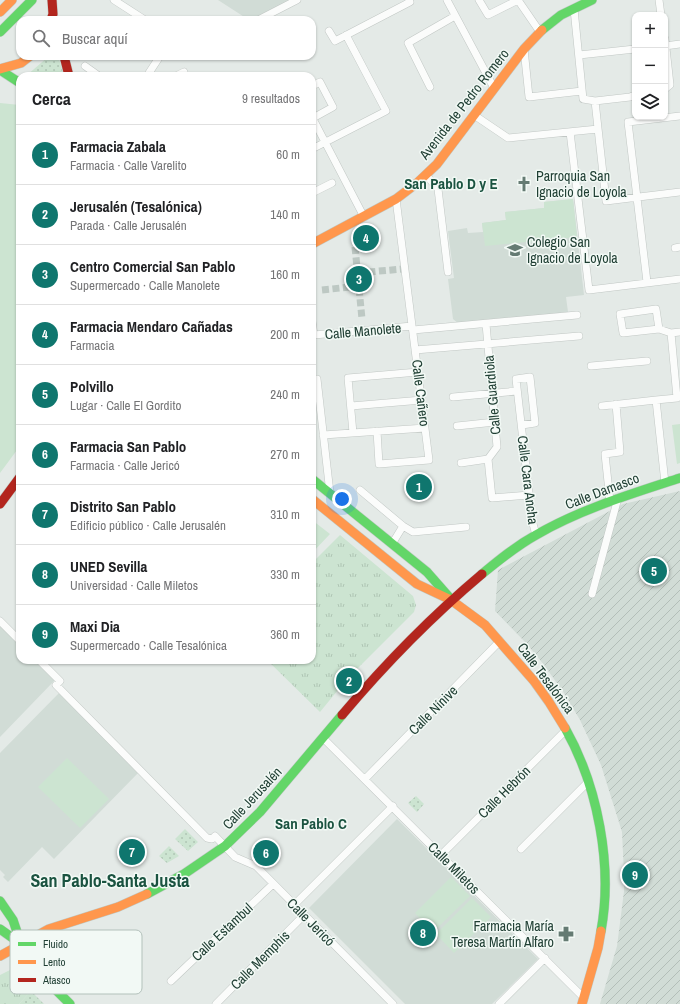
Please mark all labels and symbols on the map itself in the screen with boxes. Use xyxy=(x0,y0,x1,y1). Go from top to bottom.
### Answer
street label: Avenida de Pedro Romero xyxy=(415,45,513,164)
place label: Parroquia San Ignacio de Loyola xyxy=(536,167,627,201)
district label: San Pablo D y E xyxy=(404,173,498,194)
church icon: Parroquia San Ignacio de Loyola xyxy=(515,175,533,193)
pin: 4 xyxy=(353,223,379,253)
place label: Colegio San Ignacio de Loyola xyxy=(527,233,618,267)
school or university icon: Colegio San Ignacio de Loyola xyxy=(506,241,524,259)
pin: 3 xyxy=(346,264,372,294)
street label: Calle Manolete xyxy=(324,319,402,343)
street label: Calle Guardiola xyxy=(480,354,504,436)
street label: Calle Cañero xyxy=(408,359,434,427)
street label: Calle Cara Ancha xyxy=(514,435,542,526)
street label: Calle Damasco xyxy=(562,469,642,513)
pin: 1 xyxy=(406,472,432,502)
your location xyxy=(332,489,352,509)
pin: 5 xyxy=(641,556,667,586)
street label: Calle Tesalónica xyxy=(514,639,579,717)
pin: 2 xyxy=(336,666,362,696)
street label: Calle Nínive xyxy=(405,682,461,738)
street label: Calle Hebrón xyxy=(474,762,534,822)
street label: Calle Jerusalén xyxy=(218,763,286,833)
district label: San Pablo C xyxy=(275,813,347,834)
pin: 7 xyxy=(119,837,145,867)
pin: 6 xyxy=(253,838,279,868)
street label: Calle Miletos xyxy=(424,838,484,898)
pin: 9 xyxy=(622,860,648,890)
district label: San Pablo-Santa Justa xyxy=(30,868,190,893)
street label: Calle Jericó xyxy=(283,894,339,950)
street label: Calle Estambul xyxy=(188,899,256,965)
place label: Farmacia María Teresa Martín Alfaro xyxy=(451,917,555,951)
pin: 8 xyxy=(410,918,436,948)
pharmacy icon: Farmacia María Teresa Martín Alfaro xyxy=(557,925,575,943)
street label: Calle Memphis xyxy=(227,926,294,993)
legend xyxy=(10,930,142,994)
text: Fluido xyxy=(43,937,68,951)
text: Lento xyxy=(43,955,66,969)
text: Atasco xyxy=(42,973,71,987)

